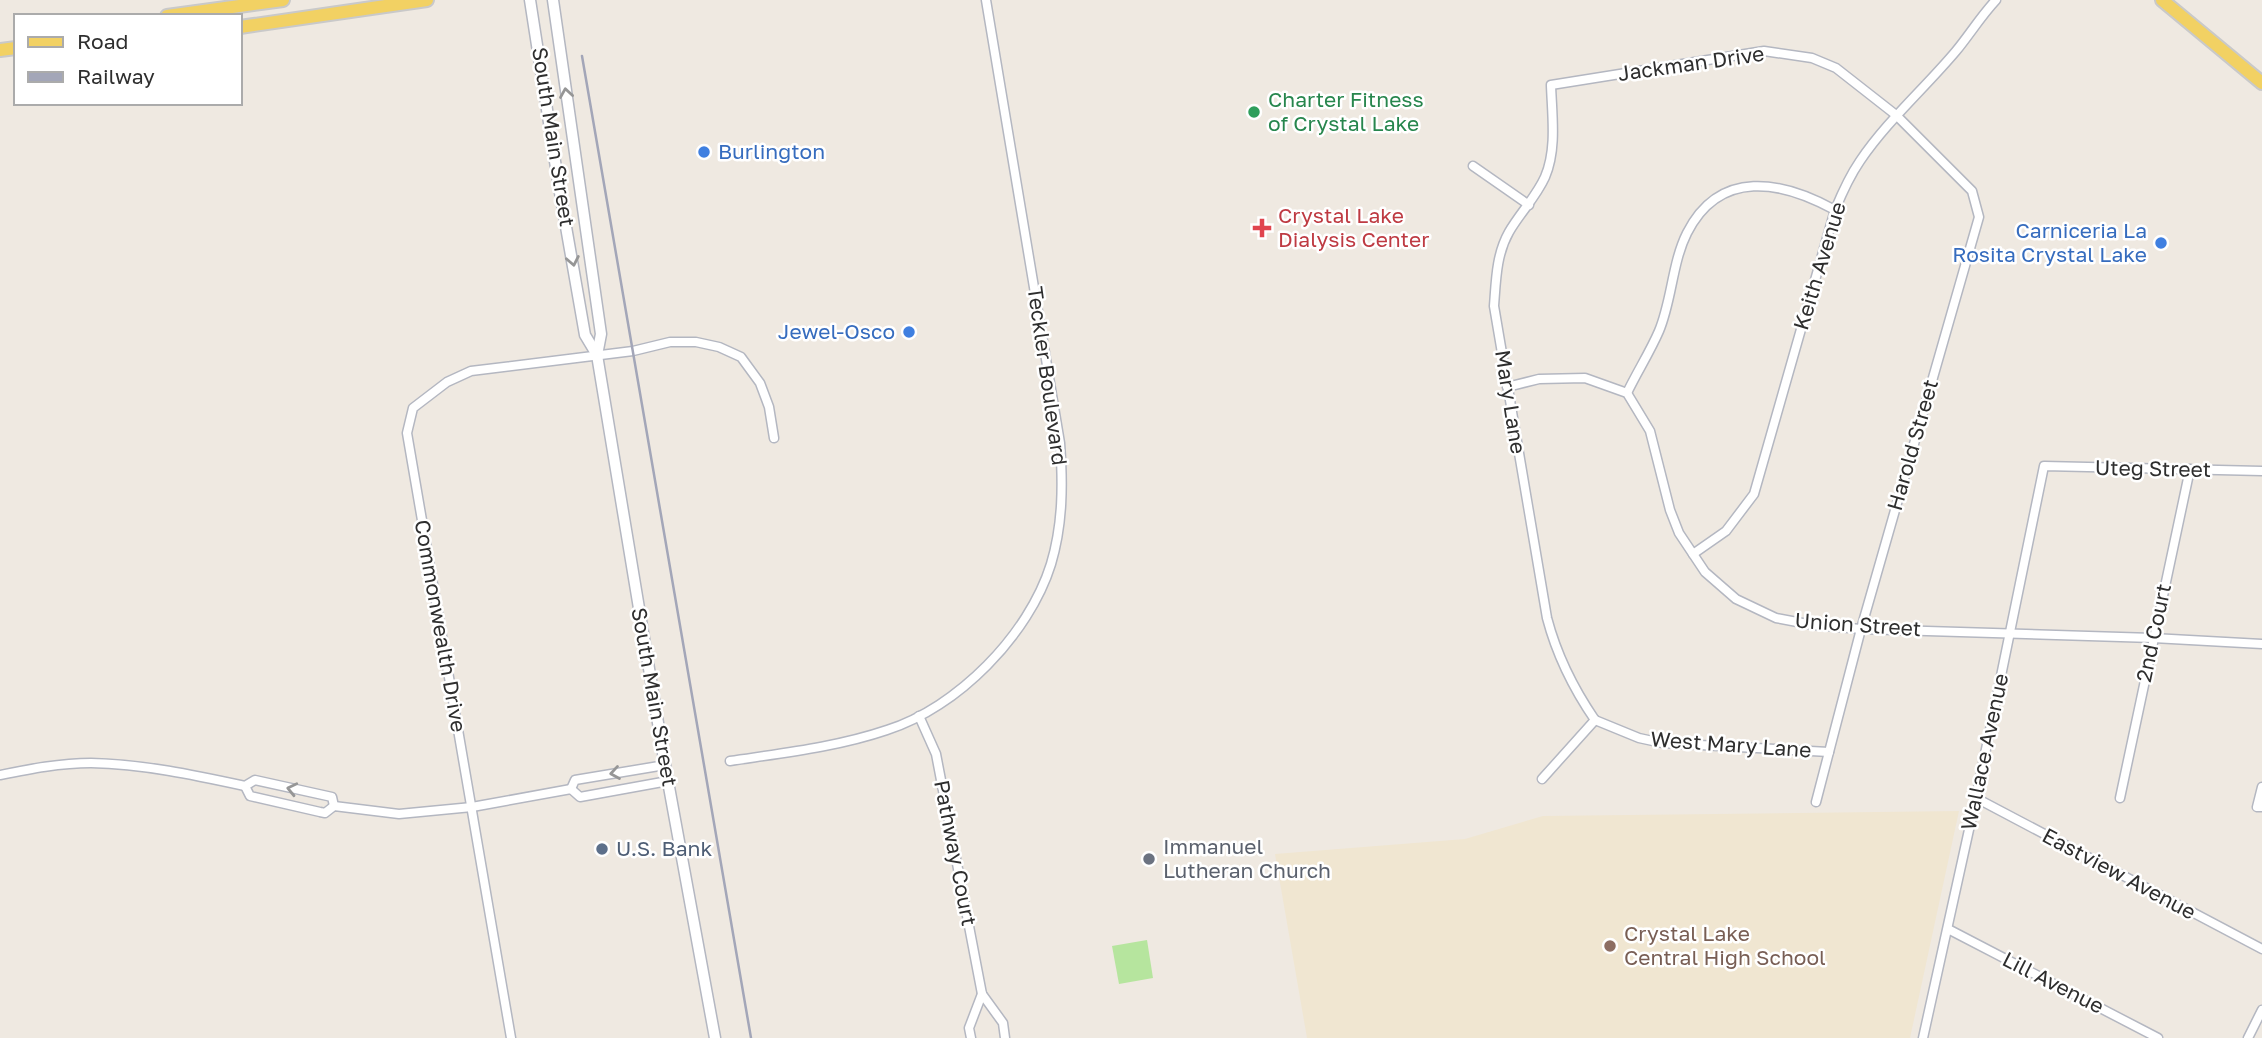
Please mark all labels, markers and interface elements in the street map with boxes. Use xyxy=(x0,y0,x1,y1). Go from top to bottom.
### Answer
legend xyxy=(14,14,242,105)
text: Road xyxy=(77,28,128,54)
street label: Jackman Drive xyxy=(1616,40,1766,86)
street label: South Main Street xyxy=(527,45,581,228)
text: Railway xyxy=(77,63,155,89)
place label: Charter Fitness of Crystal Lake xyxy=(1268,86,1424,136)
one-way arrow xyxy=(559,88,574,99)
marker: Charter Fitness of Crystal Lake xyxy=(1246,104,1262,120)
place label: Burlington xyxy=(718,138,825,164)
marker: Burlington xyxy=(696,144,712,160)
street label: Keith Avenue xyxy=(1787,199,1851,333)
place label: Crystal Lake Dialysis Center xyxy=(1278,202,1429,252)
place label: Carniceria La Rosita Crystal Lake xyxy=(1952,217,2147,267)
marker: Crystal Lake Dialysis Center xyxy=(1252,218,1272,238)
marker: Carniceria La Rosita Crystal Lake xyxy=(2153,235,2169,251)
one-way arrow xyxy=(565,255,580,267)
street label: Teckler Boulevard xyxy=(1023,285,1073,467)
place label: Jewel-Osco xyxy=(778,318,895,344)
marker: Jewel-Osco xyxy=(901,324,917,340)
street label: Mary Lane xyxy=(1490,348,1532,456)
street label: Harold Street xyxy=(1881,376,1943,513)
street label: Uteg Street xyxy=(2095,454,2211,482)
street label: Commonwealth Drive xyxy=(410,518,472,734)
street label: 2nd Court xyxy=(2130,581,2176,684)
street label: South Main Street xyxy=(626,605,684,788)
street label: Union Street xyxy=(1794,607,1922,641)
street label: Wallace Avenue xyxy=(1955,671,2013,833)
street label: West Mary Lane xyxy=(1650,725,1812,763)
one-way arrow xyxy=(609,765,621,780)
street label: Pathway Court xyxy=(929,778,983,928)
one-way arrow xyxy=(286,783,298,797)
street label: Eastview Avenue xyxy=(2038,822,2201,925)
place label: Immanuel Lutheran Church xyxy=(1163,833,1331,883)
place label: U.S. Bank xyxy=(616,835,712,861)
marker: U.S. Bank xyxy=(594,841,610,857)
marker: Immanuel Lutheran Church xyxy=(1141,851,1157,867)
place label: Crystal Lake Central High School xyxy=(1624,920,1826,970)
marker: Crystal Lake Central High School xyxy=(1602,938,1618,954)
street label: Lill Avenue xyxy=(1998,945,2109,1019)

